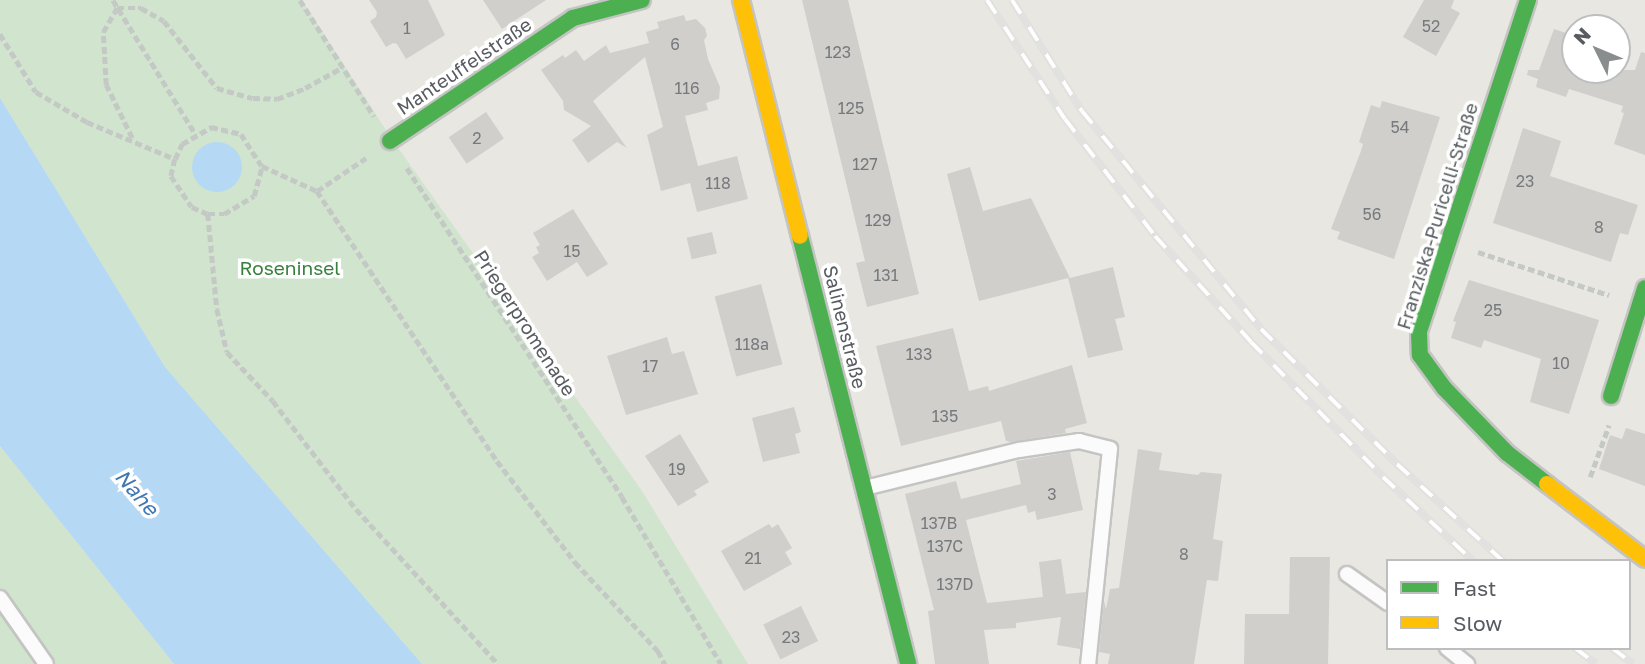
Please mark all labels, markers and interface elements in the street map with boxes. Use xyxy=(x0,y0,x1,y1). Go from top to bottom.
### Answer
street label: Manteuffelstraße xyxy=(392,13,536,119)
north arrow xyxy=(1561,14,1631,84)
house number: 52 xyxy=(1422,16,1440,36)
house number: 1 xyxy=(403,18,411,38)
text: N xyxy=(1568,23,1595,49)
house number: 6 xyxy=(670,34,680,54)
house number: 123 xyxy=(825,42,851,62)
house number: 116 xyxy=(674,78,700,98)
house number: 125 xyxy=(838,98,864,118)
street label: Franziska-Puricelli-Straße xyxy=(1392,100,1482,332)
house number: 54 xyxy=(1390,117,1410,137)
house number: 2 xyxy=(472,128,482,148)
house number: 127 xyxy=(852,154,878,174)
house number: 23 xyxy=(1516,171,1534,191)
house number: 118 xyxy=(705,173,731,193)
house number: 56 xyxy=(1363,204,1381,224)
house number: 129 xyxy=(865,210,891,230)
house number: 8 xyxy=(1594,217,1604,237)
house number: 15 xyxy=(563,241,581,261)
street label: Priegerpromenade xyxy=(469,246,581,400)
park label: Roseninsel xyxy=(240,257,340,279)
street label: Salinenstraße xyxy=(819,263,871,391)
house number: 131 xyxy=(874,265,898,285)
house number: 25 xyxy=(1484,300,1502,320)
house number: 118a xyxy=(735,334,769,354)
house number: 133 xyxy=(906,344,932,364)
house number: 10 xyxy=(1552,353,1570,373)
house number: 17 xyxy=(642,356,658,376)
house number: 135 xyxy=(932,406,958,426)
house number: 19 xyxy=(668,459,686,479)
water label: Nahe xyxy=(110,464,164,520)
house number: 3 xyxy=(1047,484,1057,504)
house number: 137B xyxy=(921,513,957,533)
house number: 137C xyxy=(927,536,963,556)
house number: 8 xyxy=(1179,544,1189,564)
house number: 21 xyxy=(744,548,762,568)
legend xyxy=(1386,559,1631,650)
house number: 137D xyxy=(937,574,973,594)
text: Fast xyxy=(1453,575,1496,601)
text: Slow xyxy=(1453,610,1502,636)
house number: 23 xyxy=(782,627,800,647)

